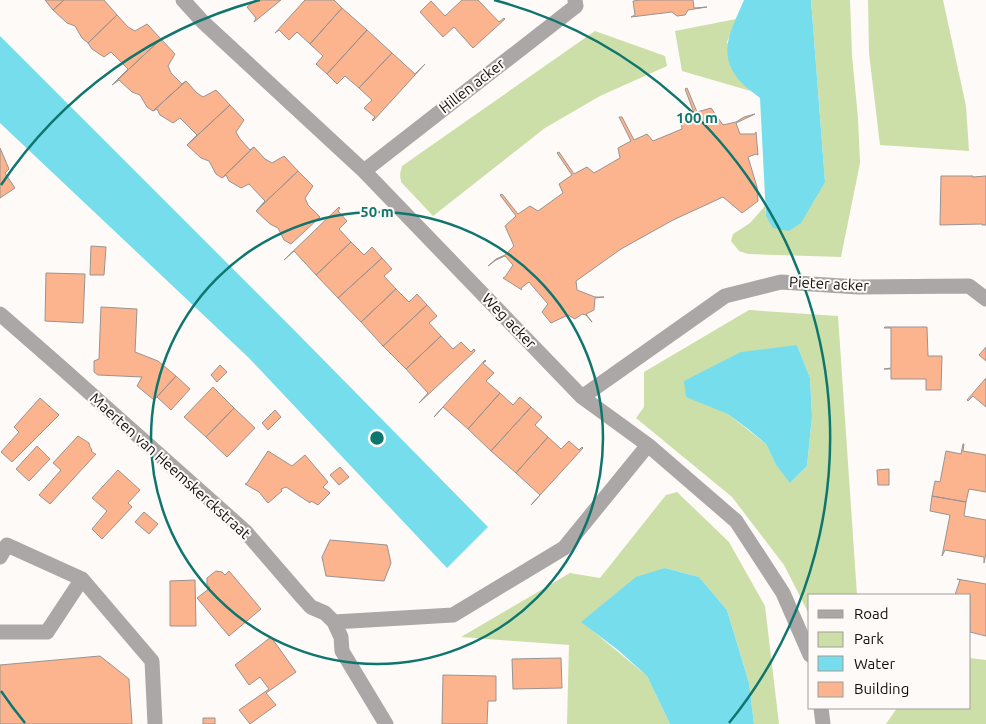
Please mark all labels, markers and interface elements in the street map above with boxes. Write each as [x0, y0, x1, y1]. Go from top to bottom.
street label: Hillen acker [436, 55, 508, 116]
text: 100 m [676, 109, 718, 126]
text: 50 m [360, 203, 394, 220]
street label: Pieter acker [789, 273, 870, 294]
street label: Weg acker [479, 290, 540, 352]
street label: Maerten van Heemskerckstraat [87, 389, 254, 542]
centre of rings [368, 429, 386, 447]
legend [808, 594, 971, 709]
text: Road [854, 605, 889, 622]
text: Park [854, 630, 884, 647]
text: Water [854, 655, 895, 672]
text: Building [854, 680, 909, 697]

